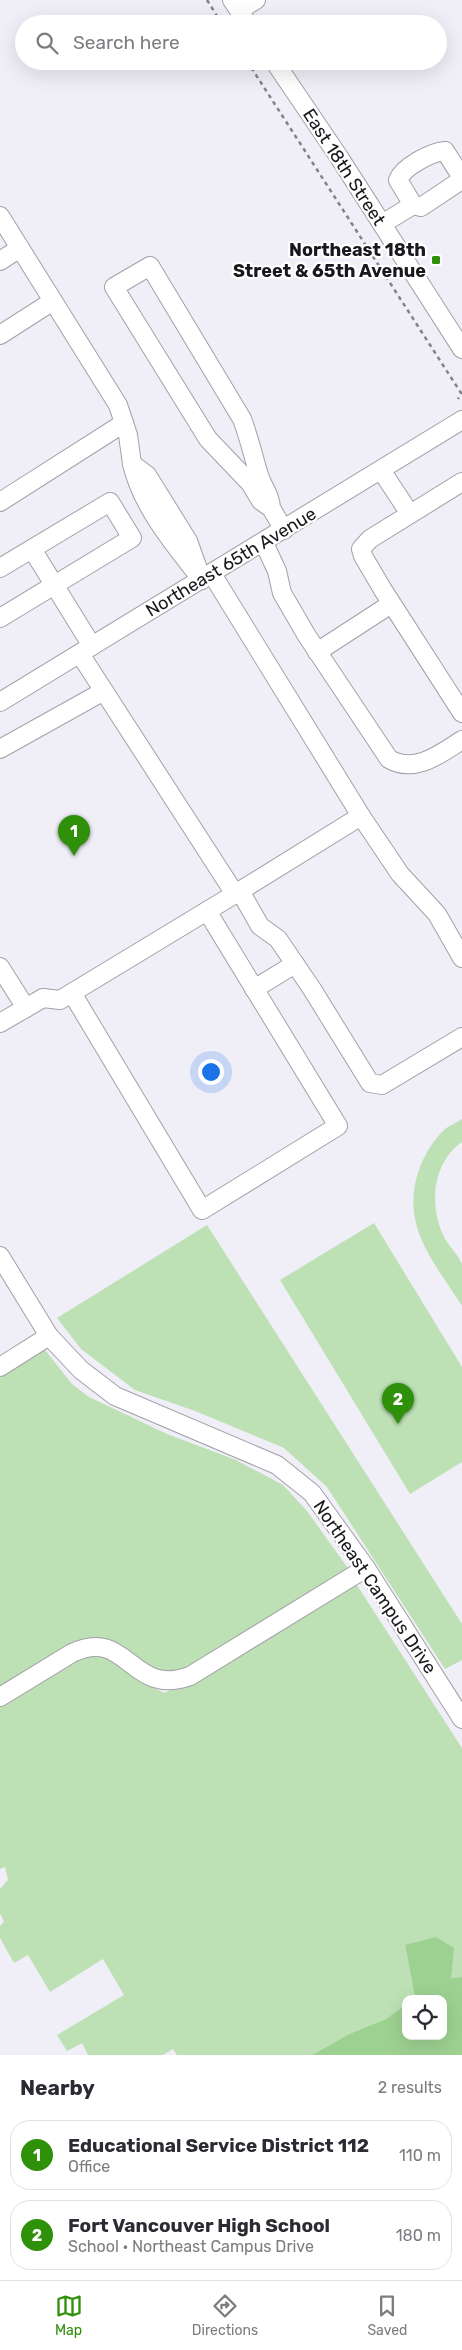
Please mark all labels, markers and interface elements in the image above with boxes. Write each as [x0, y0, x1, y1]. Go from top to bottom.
search box [15, 15, 447, 70]
icon: search [33, 29, 61, 57]
text: Search here [73, 31, 180, 54]
street label: East 18th Street [298, 104, 390, 230]
place label: Northeast 18th Street & 65th Avenue [233, 239, 426, 282]
marker: Northeast 18th Street & 65th Avenue [430, 254, 442, 266]
street label: Northeast 65th Avenue [142, 502, 320, 622]
pin: 1 [58, 815, 90, 856]
your location [198, 1059, 224, 1085]
pin: 2 [382, 1383, 414, 1424]
street label: Northeast Campus Drive [309, 1496, 441, 1678]
map controls [402, 1995, 447, 2040]
button: locate [402, 1995, 447, 2040]
text: Nearby [20, 2075, 95, 2100]
text: 2 results [378, 2078, 442, 2097]
text: Educational Service District 112 [68, 2134, 369, 2157]
text: 1 [33, 2146, 41, 2165]
text: 110 m [399, 2146, 441, 2165]
text: Office [68, 2157, 110, 2176]
text: Fort Vancouver High School [68, 2214, 330, 2237]
text: 2 [32, 2226, 42, 2245]
text: 180 m [396, 2226, 441, 2245]
text: School · Northeast Campus Drive [68, 2237, 314, 2256]
tab: Map [55, 2292, 83, 2339]
tab: Directions [192, 2292, 258, 2339]
tab: Saved [367, 2292, 407, 2339]

